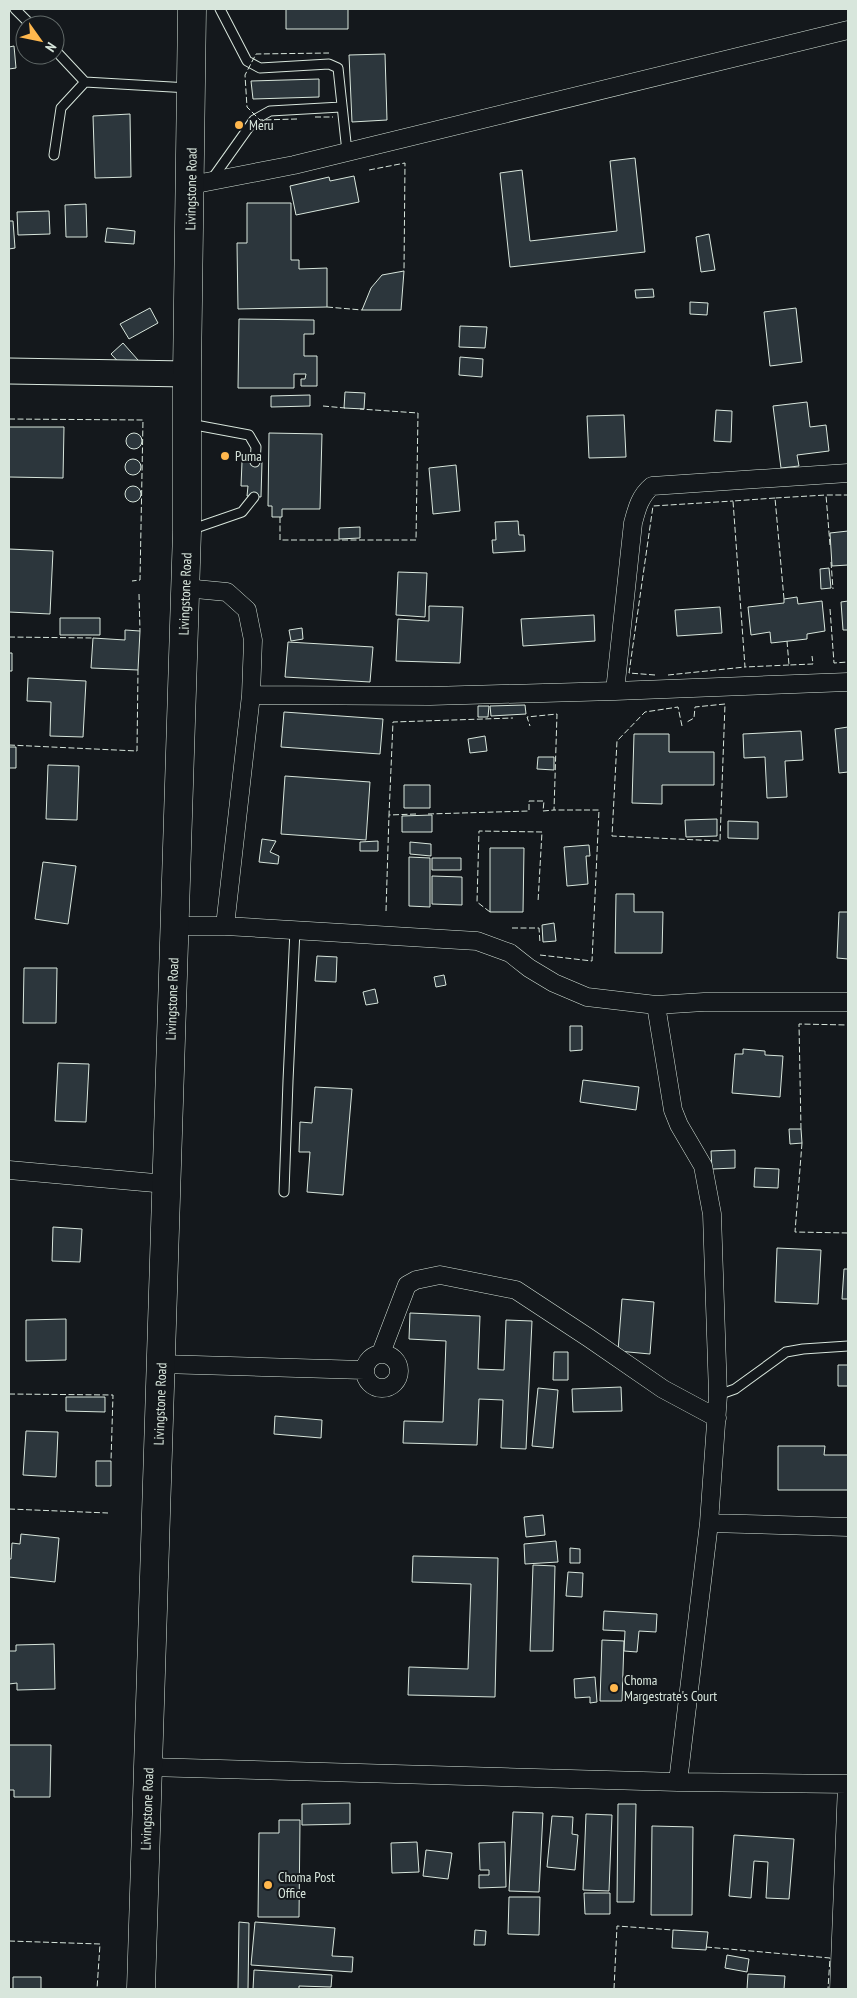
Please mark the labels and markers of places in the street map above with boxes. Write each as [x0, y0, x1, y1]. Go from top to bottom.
place label: Meru [249, 116, 274, 134]
marker: Meru [233, 119, 245, 131]
place label: Puma [235, 447, 262, 465]
marker: Puma [219, 450, 231, 462]
place label: Choma Margestrate's Court [624, 1671, 717, 1705]
marker: Choma Margestrate's Court [608, 1682, 620, 1694]
place label: Choma Post Office [278, 1868, 335, 1902]
marker: Choma Post Office [262, 1879, 274, 1891]

